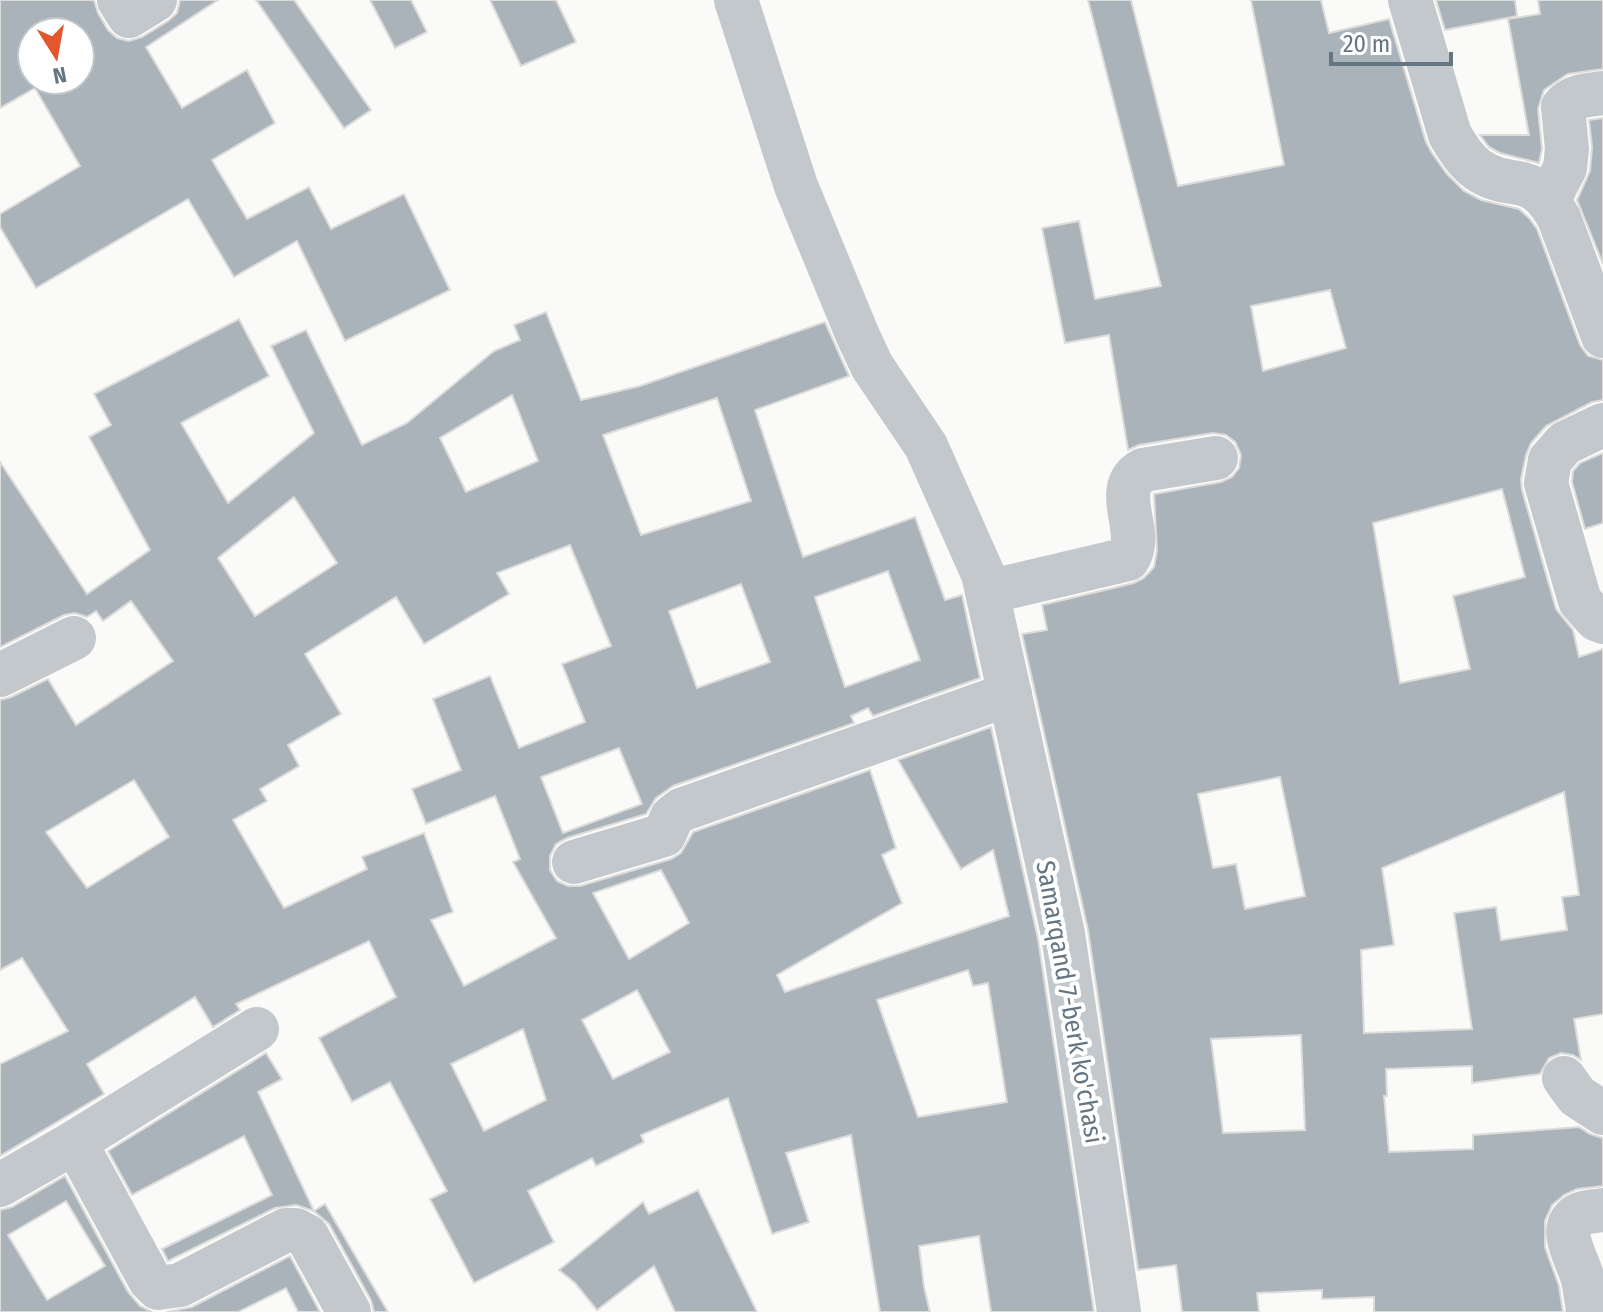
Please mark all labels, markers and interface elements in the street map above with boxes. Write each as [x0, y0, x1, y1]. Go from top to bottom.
north arrow [16, 16, 96, 96]
scale bar [1331, 16, 1451, 66]
text: 20 m [1343, 30, 1390, 58]
text: N [51, 61, 69, 90]
street label: Samarqand 7-berk ko'chasi [1029, 858, 1110, 1146]

